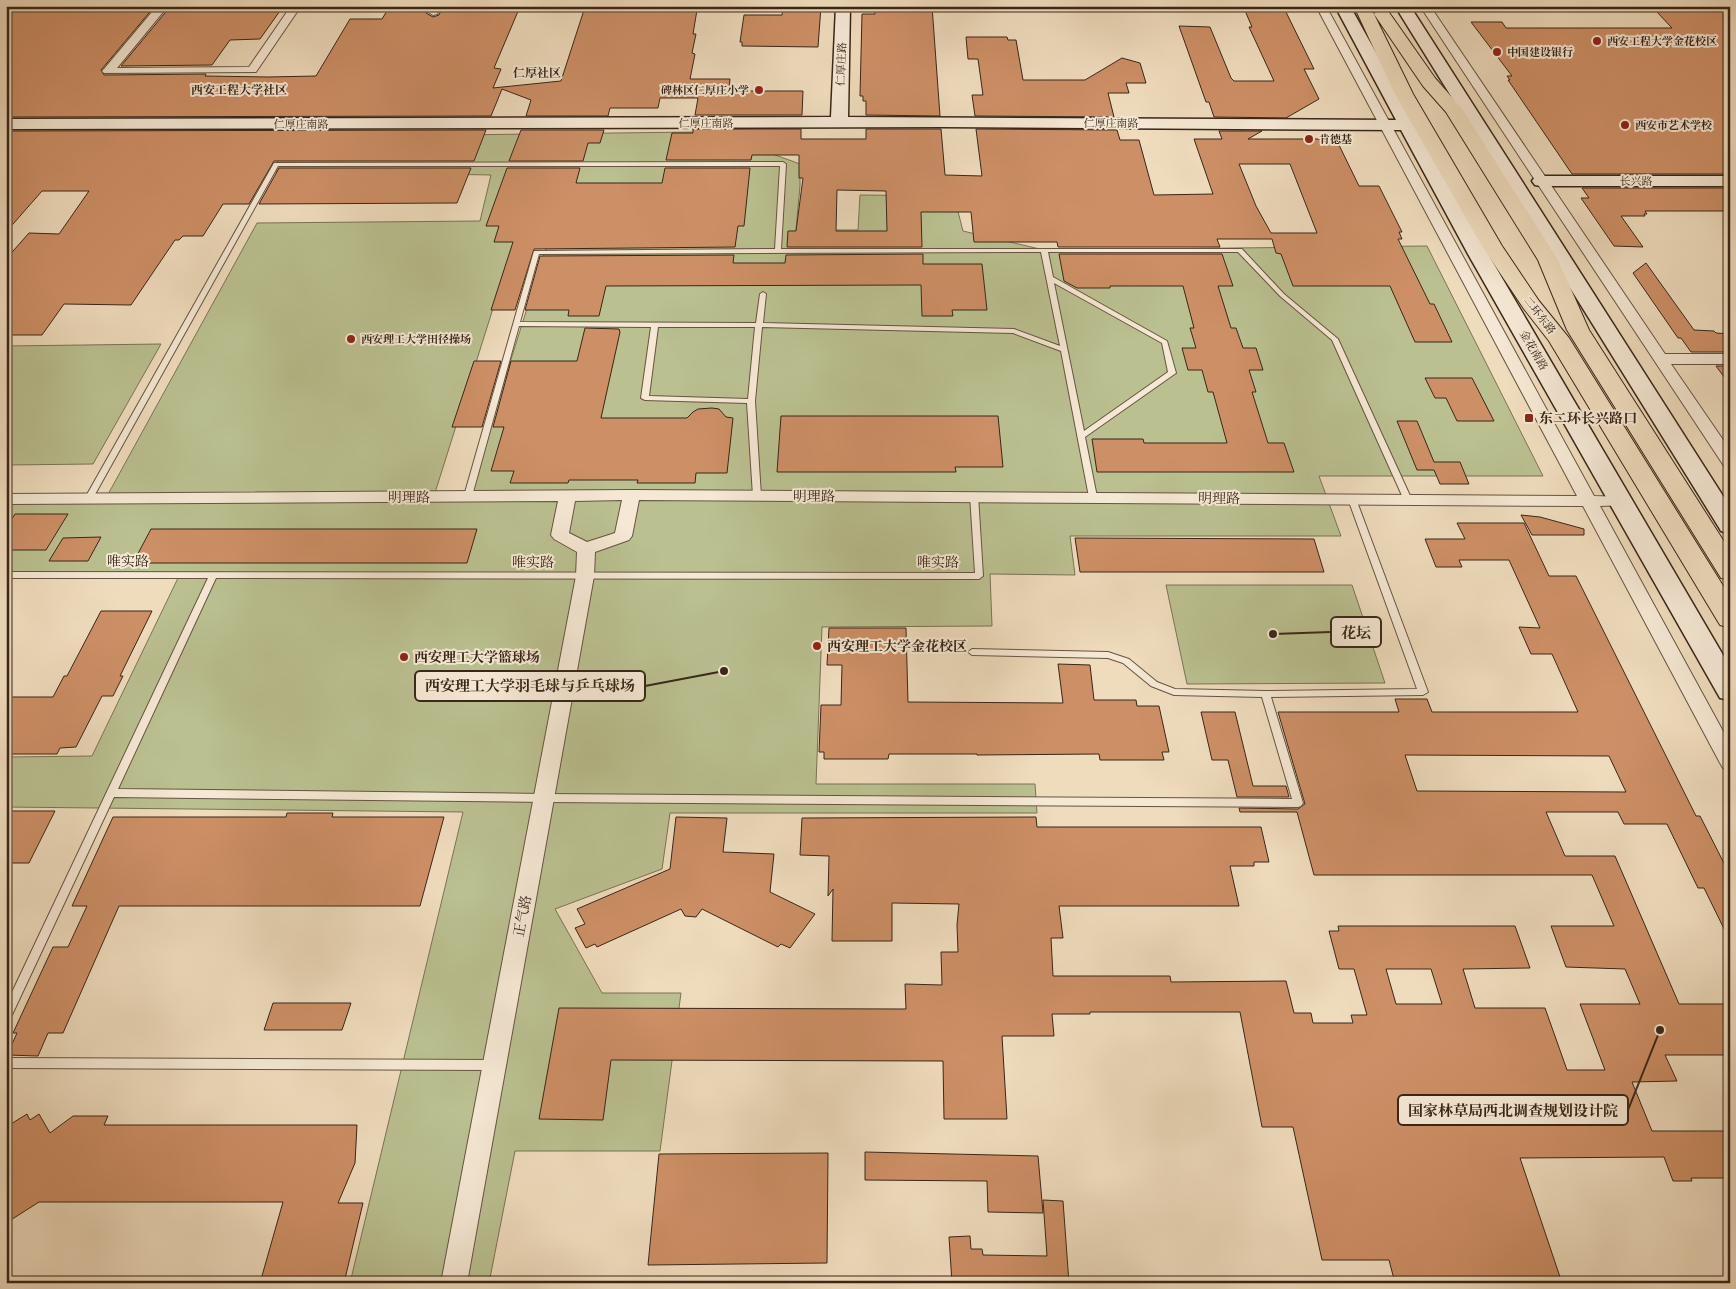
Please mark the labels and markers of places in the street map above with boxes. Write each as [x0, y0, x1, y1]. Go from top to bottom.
place label: 西安工程大学金花校区 [1607, 34, 1717, 48]
marker: 西安工程大学金花校区 [1591, 35, 1603, 47]
place label: 中国建设银行 [1507, 45, 1573, 59]
marker: 中国建设银行 [1491, 46, 1503, 58]
place label: 碑林区仁厚庄小学 [661, 83, 749, 97]
marker: 碑林区仁厚庄小学 [753, 84, 765, 96]
place label: 西安市艺术学校 [1635, 118, 1712, 132]
marker: 西安市艺术学校 [1619, 119, 1631, 131]
place label: 肯德基 [1319, 132, 1352, 146]
marker: 肯德基 [1303, 133, 1315, 145]
place label: 西安理工大学田径操场 [361, 332, 471, 346]
marker: 西安理工大学田径操场 [345, 333, 357, 345]
place label: 东二环长兴路口 [1539, 409, 1637, 427]
marker: 东二环长兴路口 [1523, 412, 1535, 424]
callout: 花坛 [1331, 617, 1381, 647]
place label: 西安理工大学金花校区 [827, 637, 967, 655]
marker: 西安理工大学金花校区 [811, 640, 823, 652]
place label: 西安理工大学篮球场 [414, 648, 540, 666]
marker: 西安理工大学篮球场 [398, 651, 410, 663]
callout: 西安理工大学羽毛球与乒乓球场 [415, 671, 645, 701]
callout: 国家林草局西北调查规划设计院 [1398, 1095, 1628, 1125]

